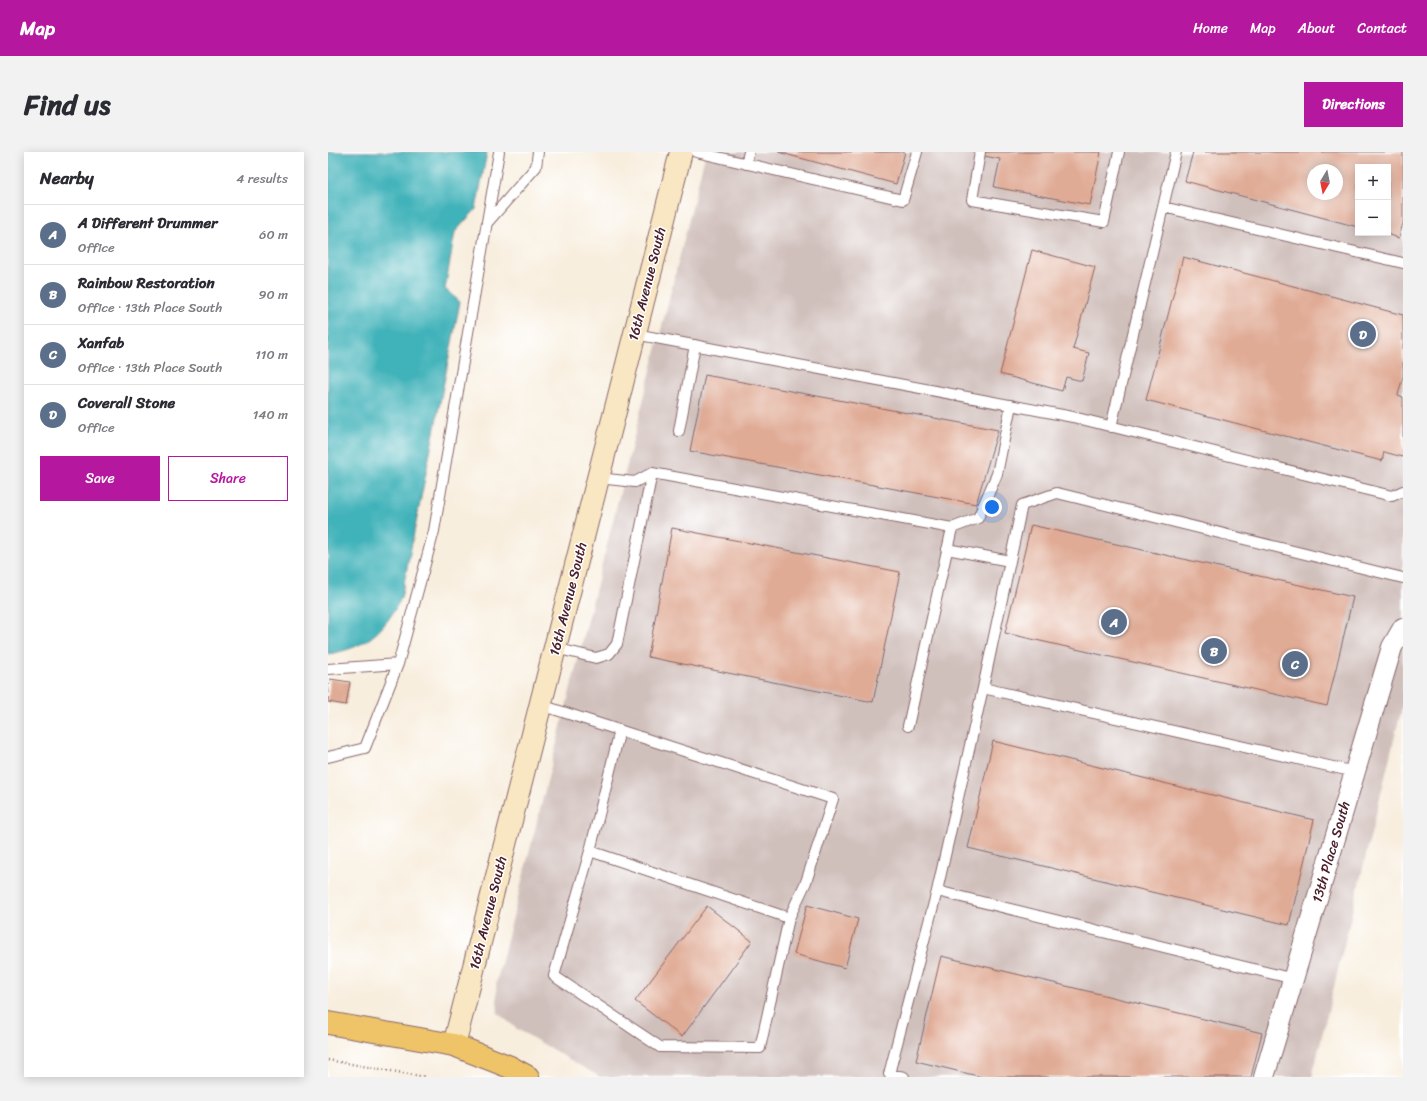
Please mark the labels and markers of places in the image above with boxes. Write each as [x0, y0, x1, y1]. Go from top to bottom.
pin: D [1350, 319, 1376, 349]
pin: A [1101, 607, 1127, 637]
pin: B [1201, 636, 1227, 666]
pin: C [1282, 649, 1308, 679]

